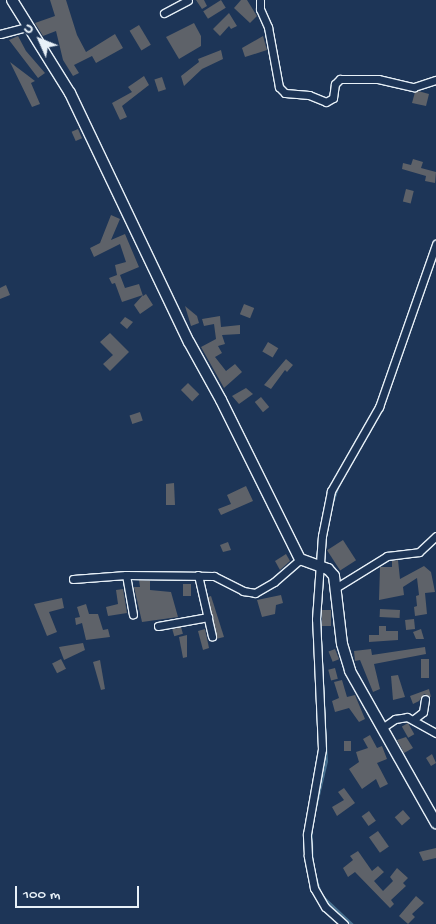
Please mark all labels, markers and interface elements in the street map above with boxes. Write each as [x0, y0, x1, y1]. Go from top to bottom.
north arrow [15, 15, 65, 65]
text: U [20, 20, 38, 38]
scale bar [18, 876, 141, 908]
text: 100 m [23, 886, 60, 904]

